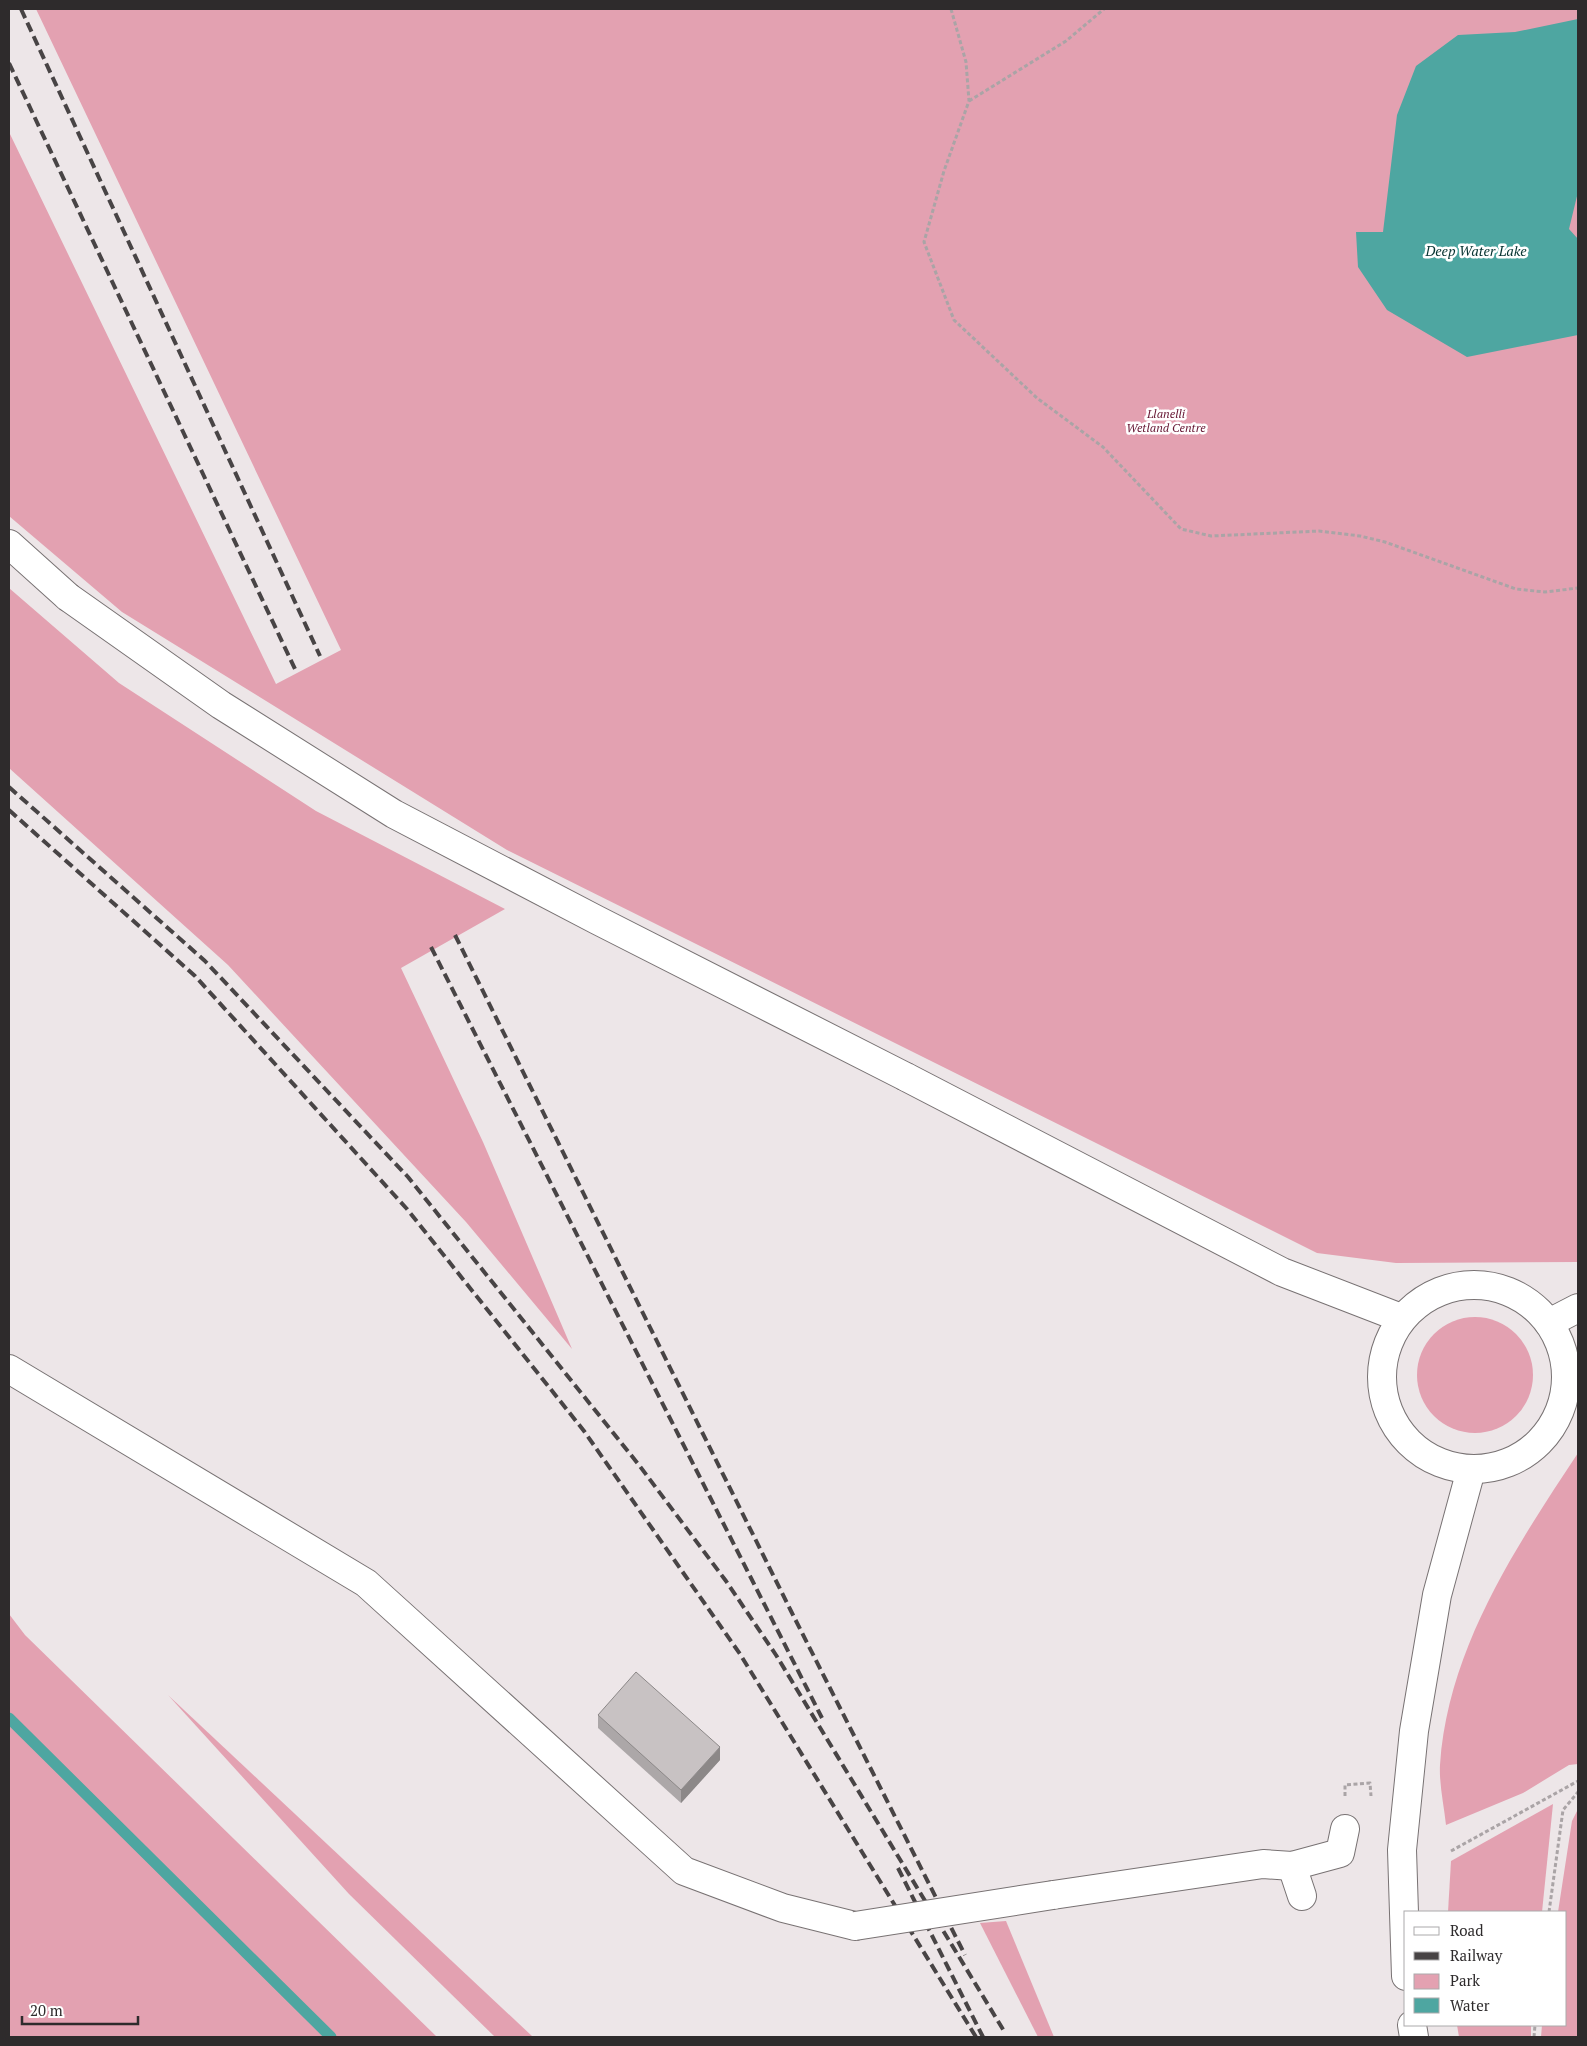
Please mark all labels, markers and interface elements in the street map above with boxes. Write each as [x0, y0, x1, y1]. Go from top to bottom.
water label: Deep Water Lake [1424, 241, 1527, 260]
park label: Llanelli Wetland Centre [1126, 406, 1206, 435]
legend [1404, 1911, 1567, 2026]
text: Road [1450, 1920, 1483, 1940]
text: Railway [1450, 1945, 1503, 1965]
text: Park [1450, 1970, 1480, 1990]
scale bar [22, 1994, 139, 2026]
text: Water [1450, 1995, 1490, 2015]
text: 20 m [30, 2000, 63, 2020]

